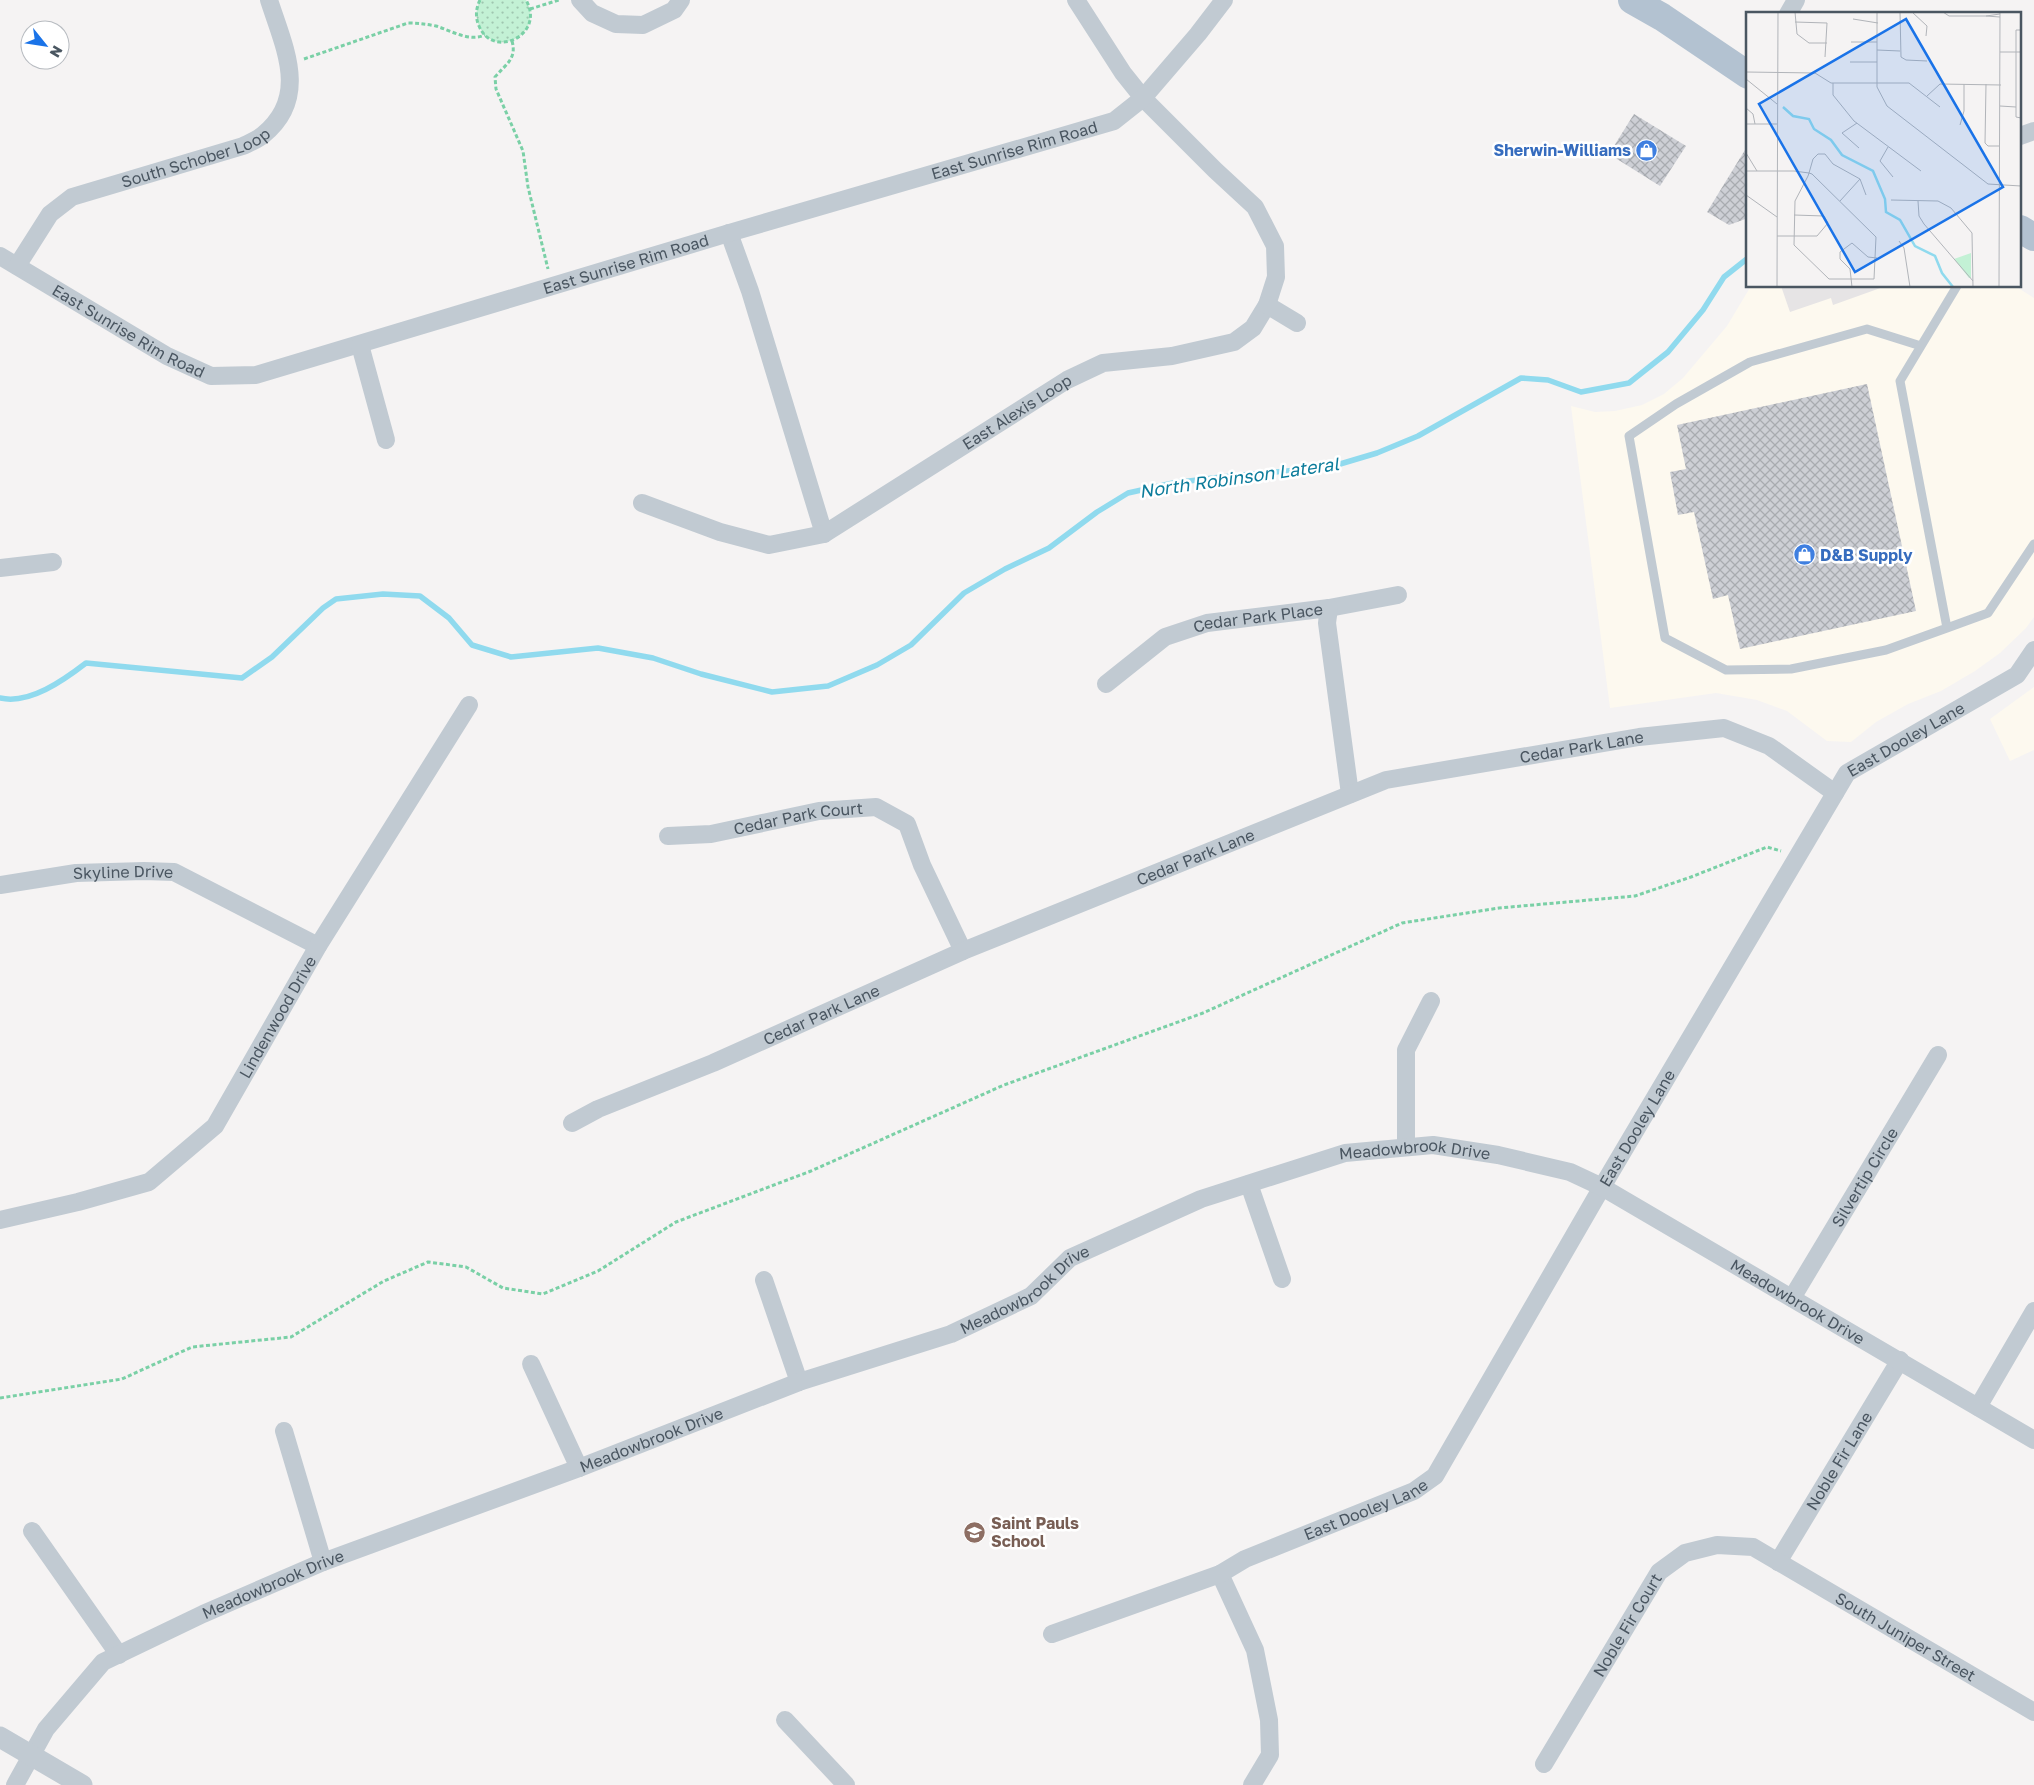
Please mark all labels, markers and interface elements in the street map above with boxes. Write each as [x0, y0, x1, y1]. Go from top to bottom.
inset map [1746, 12, 2022, 288]
north arrow [20, 20, 70, 70]
text: N [47, 43, 67, 61]
street label: East Sunrise Rim Road [929, 116, 1100, 184]
street label: South Schober Loop [119, 123, 274, 192]
shop icon: Sherwin-Williams [1635, 138, 1659, 162]
place label: Sherwin-Williams [1493, 140, 1631, 160]
street label: East Sunrise Rim Road [540, 230, 711, 298]
street label: East Sunrise Rim Road [49, 280, 208, 382]
street label: East Alexis Loop [958, 370, 1075, 454]
water label: North Robinson Lateral [1138, 452, 1341, 502]
shop icon: D&B Supply [1792, 543, 1816, 567]
place label: D&B Supply [1820, 545, 1913, 565]
street label: Cedar Park Place [1191, 599, 1324, 637]
street label: East Dooley Lane [1843, 698, 1968, 781]
street label: Cedar Park Lane [1518, 726, 1645, 767]
street label: Cedar Park Court [732, 798, 864, 839]
street label: Cedar Park Lane [1133, 824, 1257, 890]
street label: Skyline Drive [72, 861, 174, 883]
street label: Lindenwood Drive [235, 952, 320, 1082]
street label: Cedar Park Lane [760, 980, 883, 1049]
street label: East Dooley Lane [1595, 1066, 1679, 1190]
street label: Silvertip Circle [1827, 1124, 1902, 1231]
street label: Meadowbrook Drive [1338, 1134, 1492, 1164]
street label: Meadowbrook Drive [957, 1241, 1092, 1338]
street label: Meadowbrook Drive [1727, 1254, 1868, 1349]
street label: Meadowbrook Drive [577, 1403, 726, 1477]
street label: Noble Fir Lane [1802, 1408, 1876, 1514]
street label: East Dooley Lane [1301, 1474, 1432, 1544]
place label: Saint Pauls School [991, 1513, 1079, 1551]
school or university icon: Saint Pauls School [963, 1520, 987, 1544]
street label: Meadowbrook Drive [199, 1545, 347, 1623]
street label: Noble Fir Court [1589, 1570, 1666, 1680]
street label: South Juniper Street [1832, 1588, 1979, 1686]

